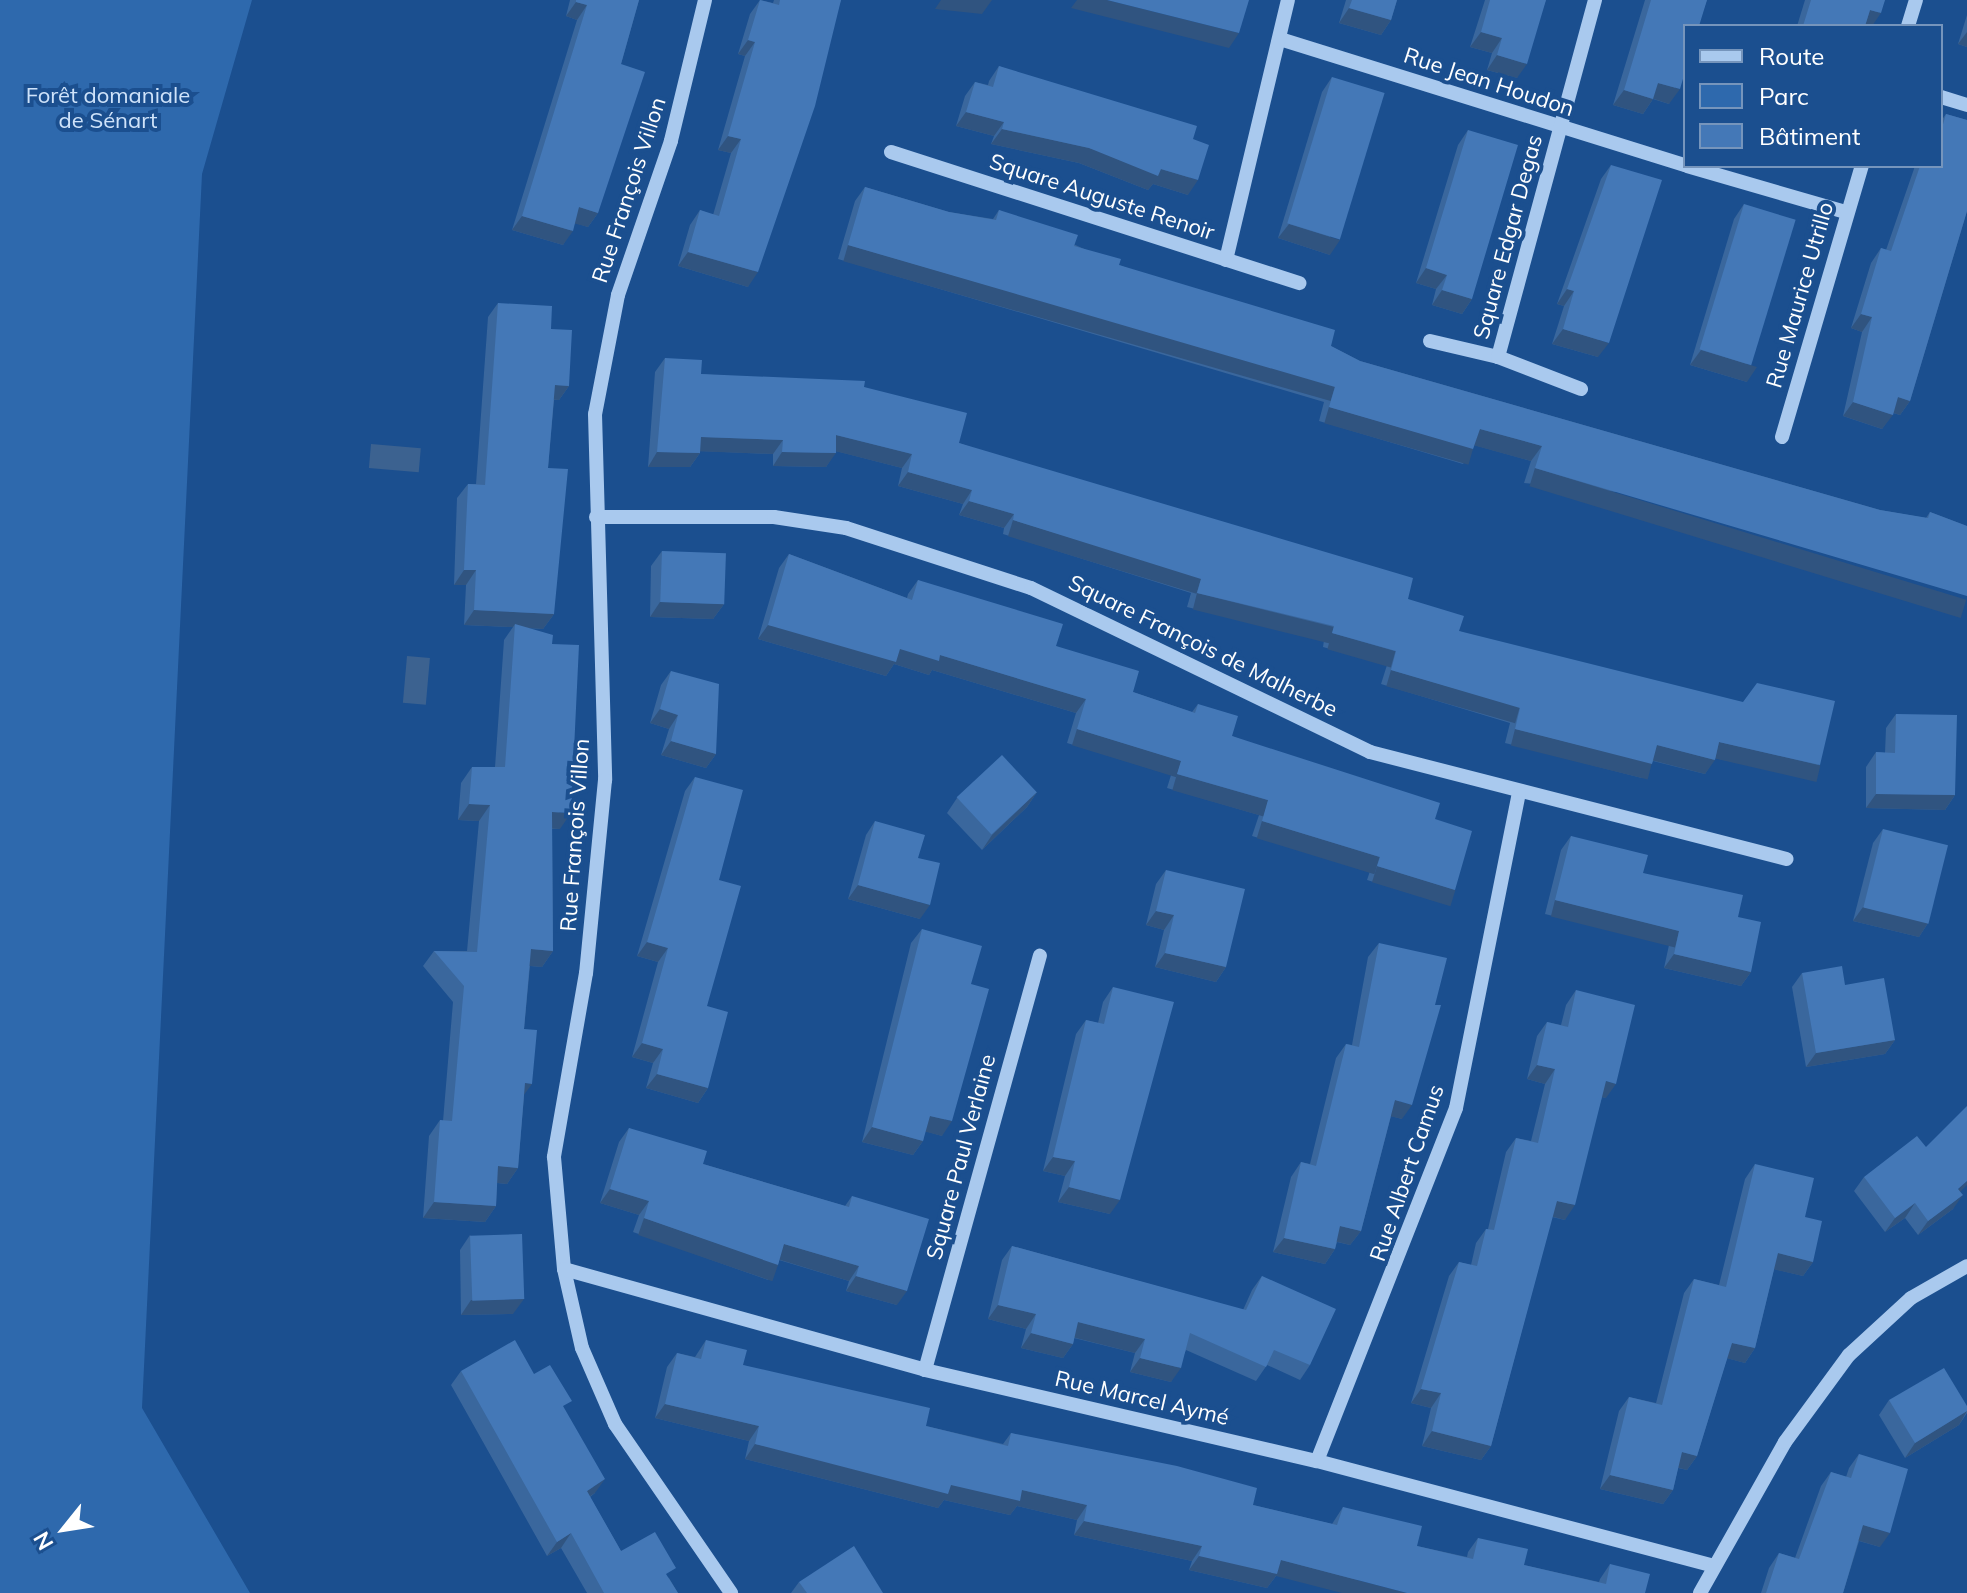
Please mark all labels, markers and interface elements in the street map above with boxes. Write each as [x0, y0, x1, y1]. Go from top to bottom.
legend [1683, 24, 1943, 168]
text: Route [1759, 41, 1824, 71]
street label: Rue Jean Houdon [1401, 42, 1577, 122]
text: Parc [1759, 81, 1809, 111]
park label: Forêt domaniale de Sénart [26, 82, 190, 134]
street label: Rue François Villon [587, 94, 671, 286]
text: Bâtiment [1759, 121, 1860, 151]
street label: Square Edgar Degas [1468, 132, 1548, 342]
street label: Square Auguste Renoir [986, 148, 1218, 246]
street label: Rue Maurice Utrillo [1761, 199, 1839, 391]
street label: Square François de Malherbe [1064, 569, 1342, 723]
street label: Rue François Villon [555, 738, 595, 932]
street label: Square Paul Verlaine [921, 1051, 1001, 1263]
street label: Rue Albert Camus [1364, 1081, 1450, 1265]
street label: Rue Marcel Aymé [1052, 1365, 1232, 1431]
north arrow [24, 1489, 104, 1569]
text: N [27, 1527, 59, 1555]

